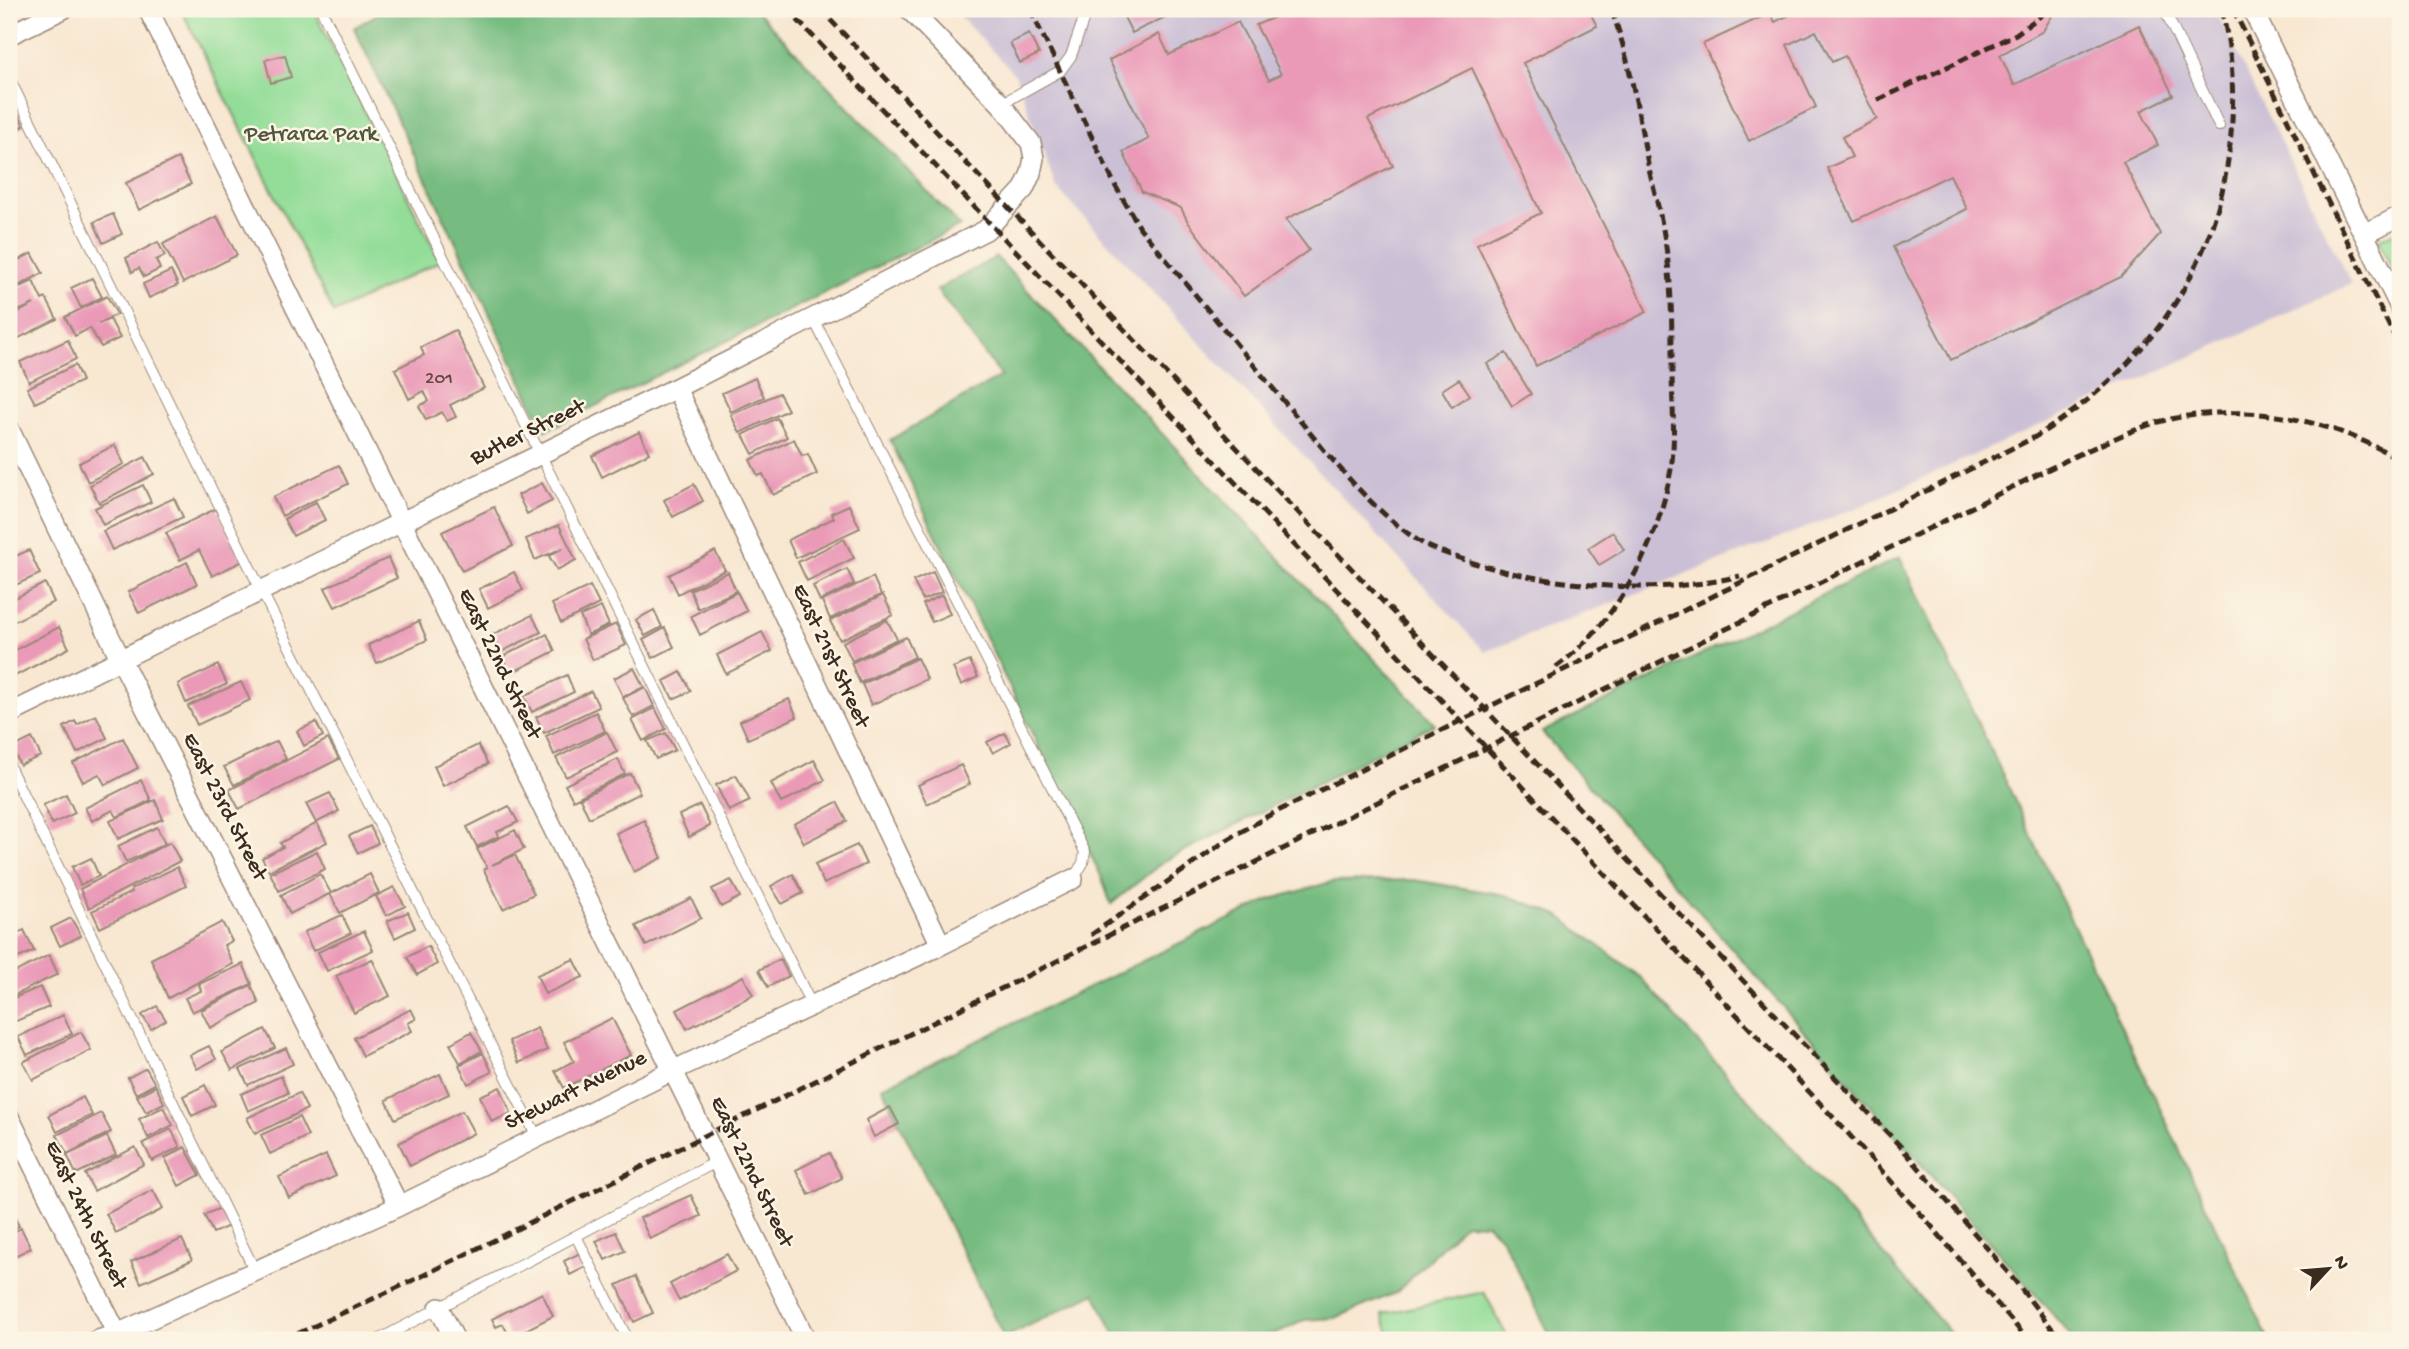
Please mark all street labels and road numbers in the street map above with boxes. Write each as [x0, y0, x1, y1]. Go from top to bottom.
street label: Butler Street [466, 393, 591, 473]
street label: East 21st Street [785, 580, 876, 734]
street label: East 22nd Street [451, 584, 548, 745]
street label: East 23rd Street [175, 729, 274, 887]
street label: Stewart Avenue [501, 1044, 652, 1137]
street label: East 22nd Street [703, 1092, 800, 1253]
street label: East 24th Street [38, 1137, 133, 1295]

